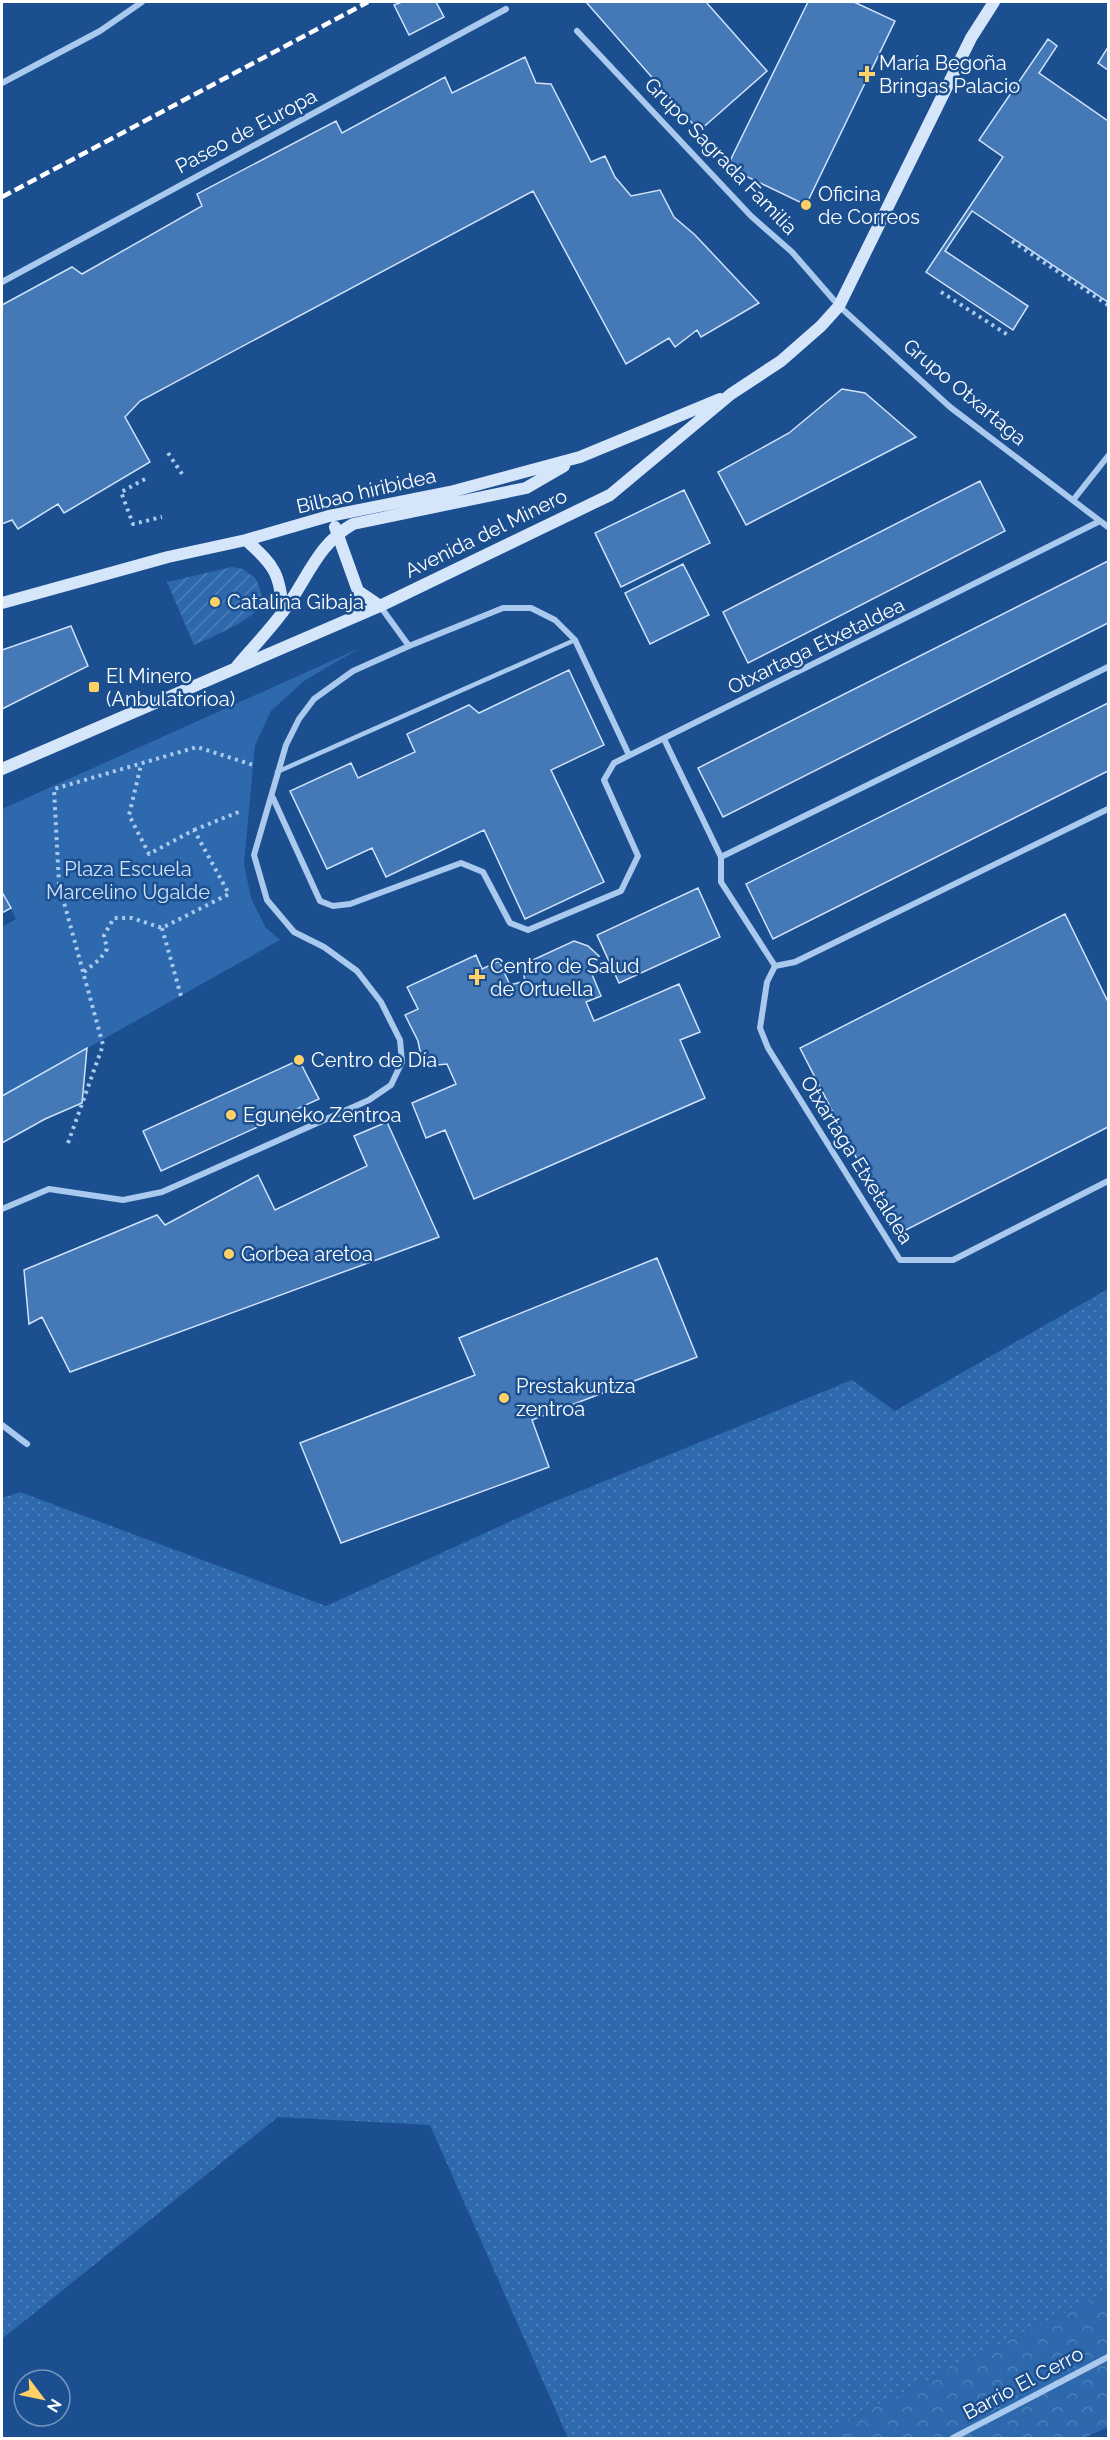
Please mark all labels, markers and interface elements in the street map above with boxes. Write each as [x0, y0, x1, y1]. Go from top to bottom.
place label: María Begoña Bringas Palacio [879, 51, 1020, 98]
marker: María Begoña Bringas Palacio [860, 67, 874, 81]
street label: Grupo Sagrada Familia [640, 72, 802, 240]
street label: Paseo de Europa [171, 84, 321, 178]
place label: Oficina de Correos [818, 182, 920, 229]
marker: Oficina de Correos [799, 198, 813, 212]
street label: Grupo Otxartaga [899, 334, 1031, 450]
street label: Bilbao hiribidea [294, 463, 438, 519]
street label: Avenida del Minero [401, 483, 571, 583]
place label: Catalina Gibaja [227, 590, 364, 614]
street label: Otxartaga Etxetaldea [724, 593, 908, 699]
marker: Catalina Gibaja [208, 595, 222, 609]
place label: El Minero (Anbulatorioa) [106, 664, 235, 711]
marker: El Minero (Anbulatorioa) [87, 680, 101, 694]
park label: Plaza Escuela Marcelino Ugalde [46, 857, 210, 904]
place label: Centro de Salud de Ortuella [490, 954, 640, 1001]
marker: Centro de Salud de Ortuella [468, 968, 486, 986]
place label: Centro de Día [311, 1048, 437, 1072]
marker: Centro de Día [292, 1053, 306, 1067]
street label: Otxartaga Etxetaldea [795, 1072, 919, 1248]
place label: Eguneko Zentroa [243, 1103, 401, 1127]
marker: Eguneko Zentroa [224, 1108, 238, 1122]
place label: Gorbea aretoa [241, 1242, 373, 1266]
marker: Gorbea aretoa [222, 1247, 236, 1261]
place label: Prestakuntza zentroa [516, 1374, 636, 1421]
marker: Prestakuntza zentroa [497, 1391, 511, 1405]
street label: Barrio El Cerro [959, 2341, 1087, 2425]
north arrow [12, 2368, 72, 2428]
text: N [43, 2395, 66, 2416]

